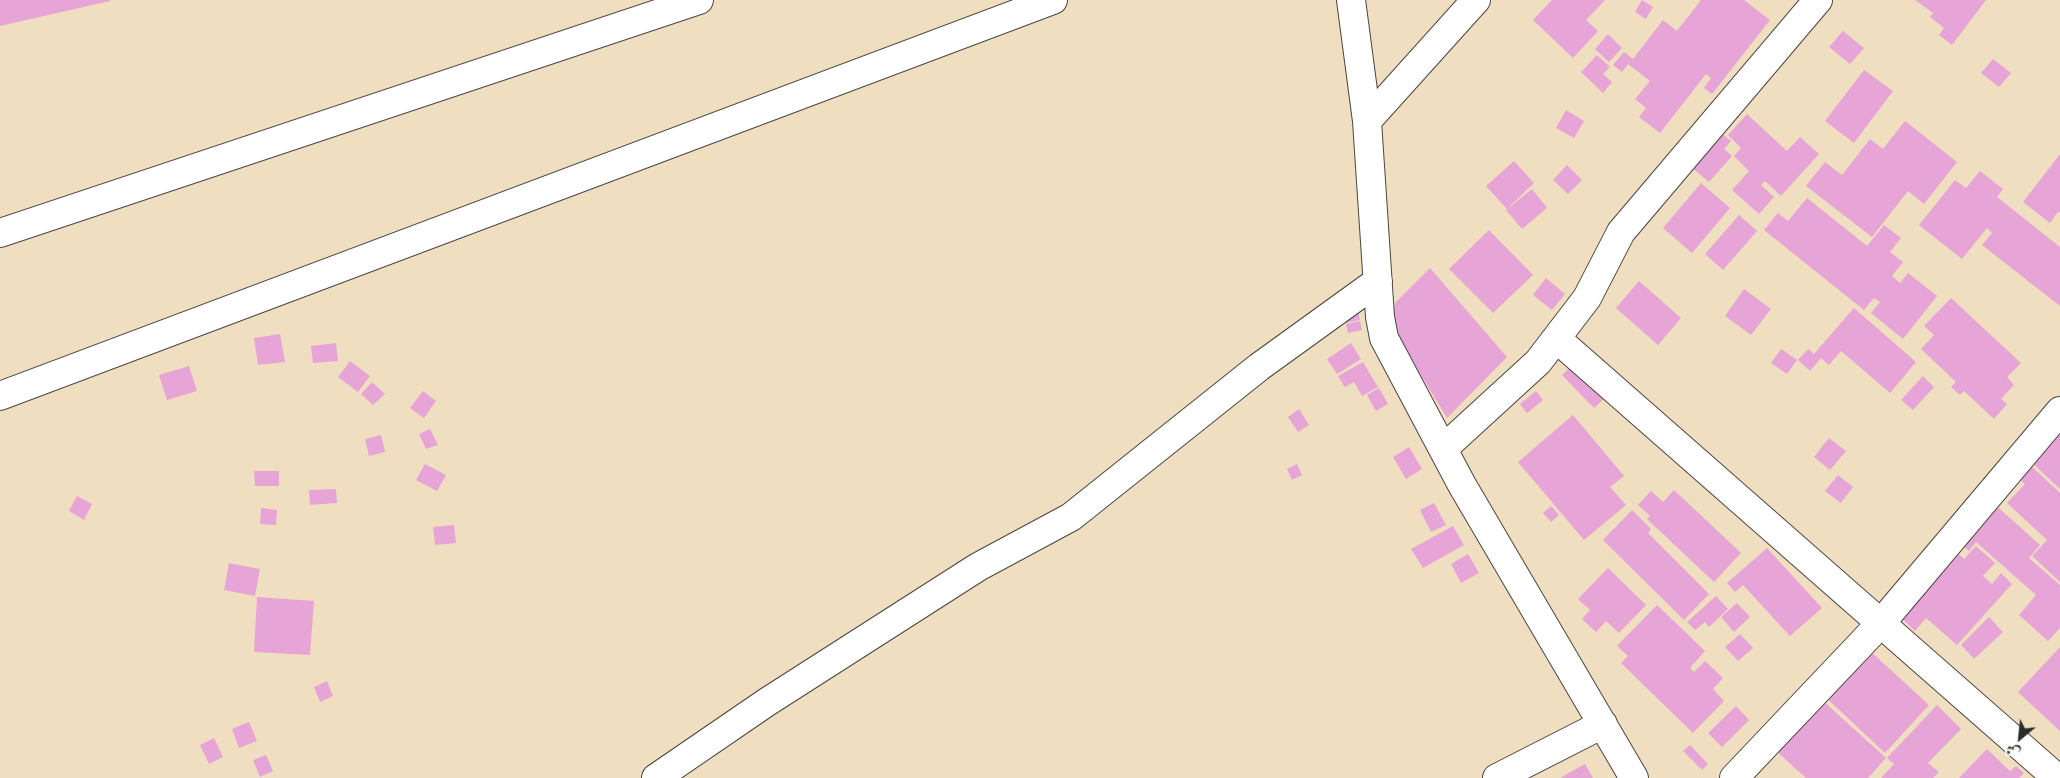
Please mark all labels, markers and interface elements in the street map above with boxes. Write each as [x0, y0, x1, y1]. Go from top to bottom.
north arrow [1995, 713, 2045, 763]
text: ش [2003, 740, 2023, 762]

